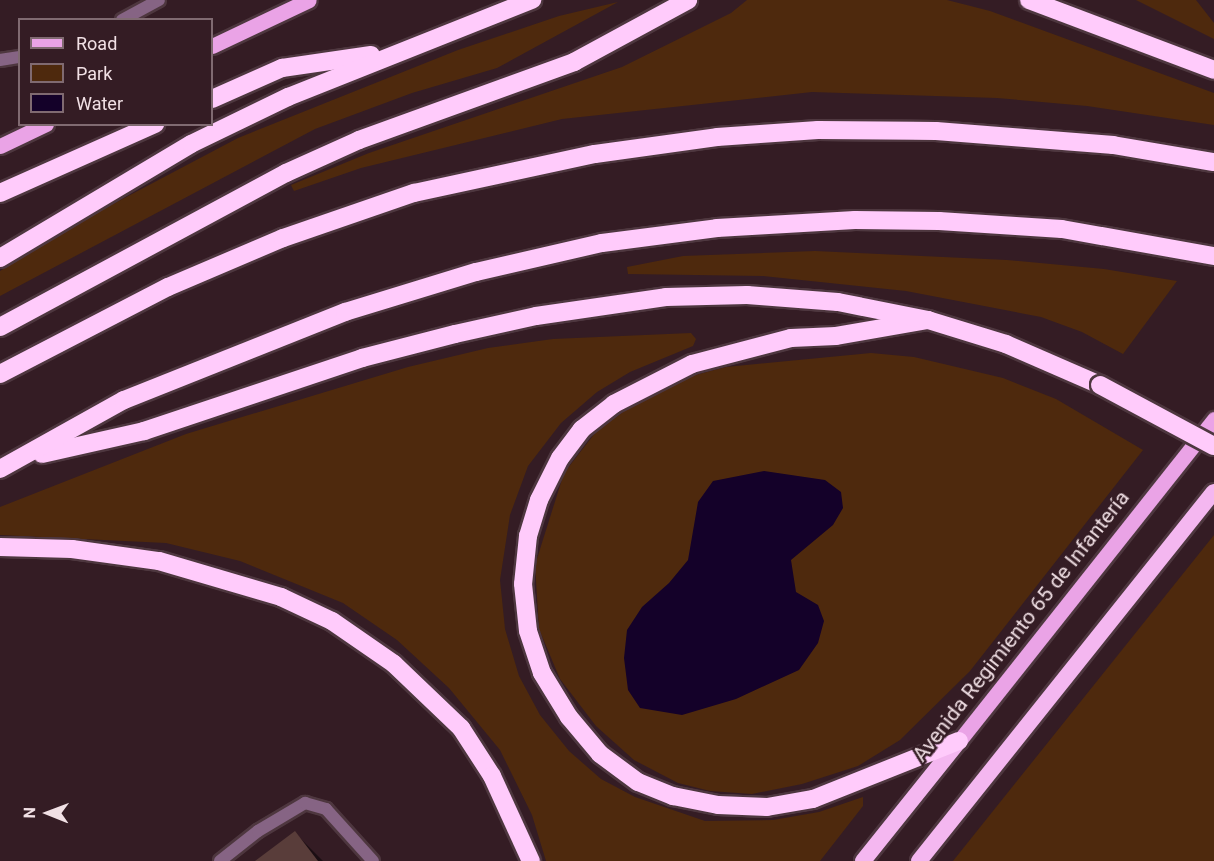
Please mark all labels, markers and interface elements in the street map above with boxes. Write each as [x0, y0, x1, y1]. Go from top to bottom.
legend [18, 18, 213, 126]
text: Road [76, 33, 117, 54]
text: Park [76, 63, 112, 84]
text: Water [76, 93, 123, 114]
street label: Avenida Regimiento 65 de Infantería [907, 485, 1135, 767]
north arrow [18, 783, 78, 843]
text: N [20, 807, 39, 818]

